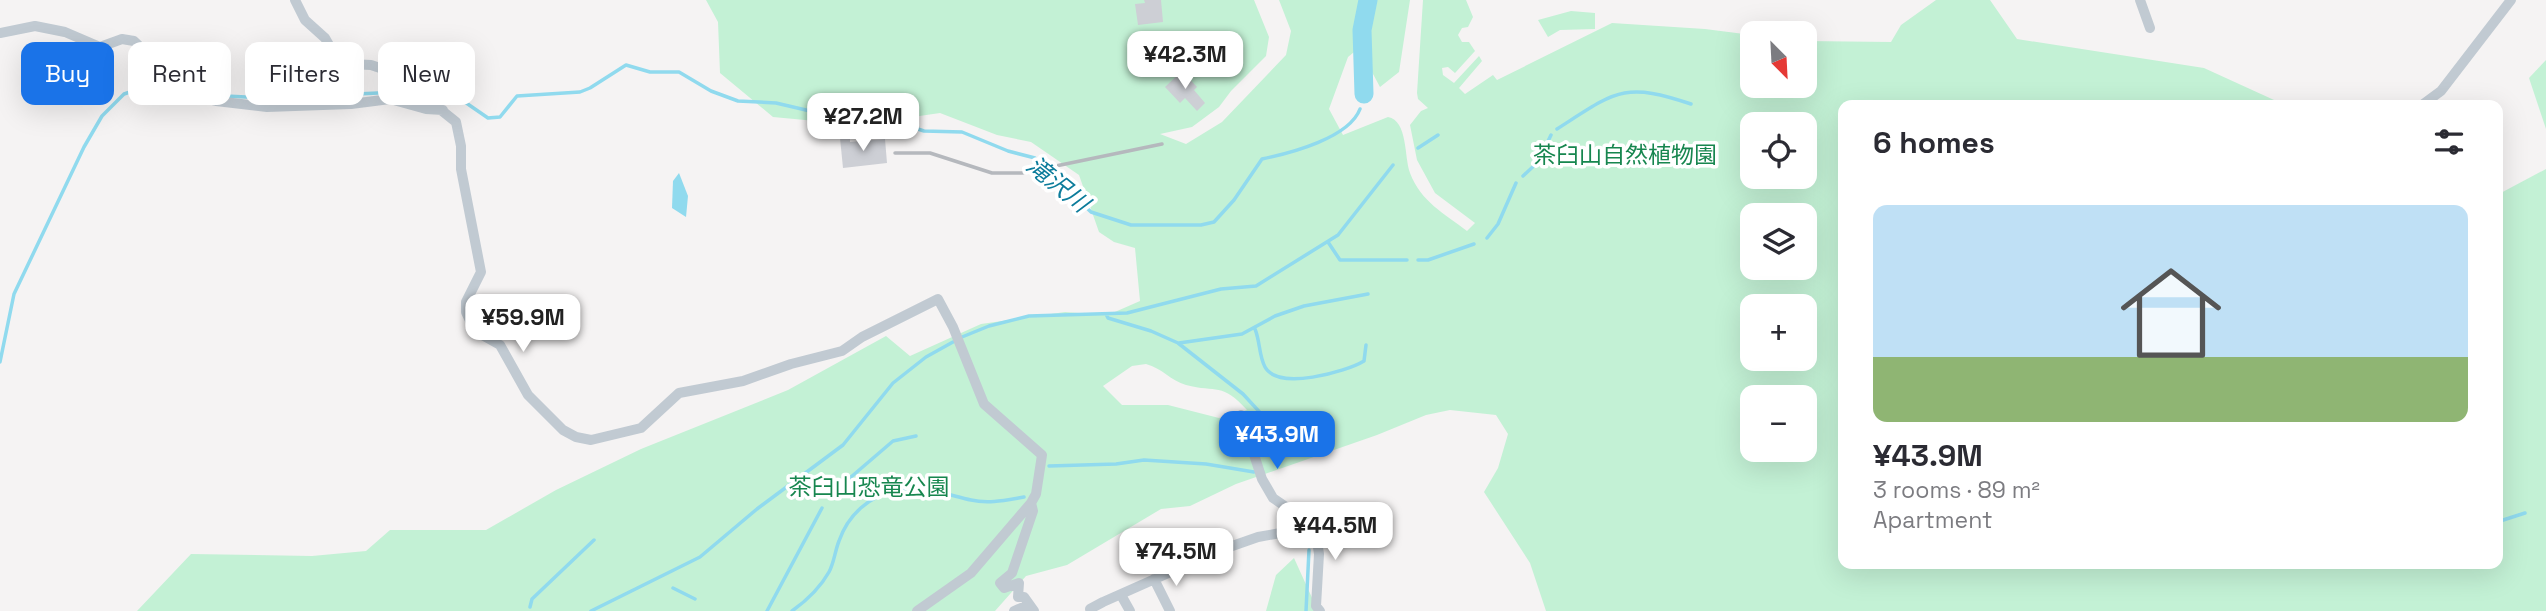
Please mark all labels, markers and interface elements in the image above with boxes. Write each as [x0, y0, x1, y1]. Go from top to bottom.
north arrow [1740, 21, 1816, 98]
map controls [1740, 21, 1817, 462]
pin: ¥42.3M [1128, 32, 1242, 91]
text: ¥42.3M [1143, 39, 1227, 69]
chip: Buy [21, 42, 114, 105]
chip: Rent [128, 42, 231, 105]
chip: Filters [245, 42, 364, 105]
chip: New [378, 42, 475, 105]
pin: ¥27.2M [806, 94, 920, 153]
text: ¥27.2M [823, 101, 903, 131]
button: locate [1740, 112, 1817, 189]
text: 6 homes [1873, 123, 1995, 162]
icon: filters [2430, 123, 2468, 161]
park label: 茶臼山自然植物園 [1533, 140, 1717, 170]
water label: 滝沢川 [1020, 149, 1098, 221]
button: layers [1740, 203, 1817, 280]
icon: home [2108, 250, 2234, 376]
pin: ¥59.9M [466, 294, 580, 354]
button: + [1740, 294, 1817, 371]
text: ¥59.9M [481, 302, 565, 332]
button: − [1740, 385, 1817, 462]
pin: ¥43.9M [1220, 412, 1334, 471]
text: ¥43.9M [1235, 419, 1319, 449]
text: ¥43.9M [1873, 436, 1983, 475]
park label: 茶臼山恐竜公園 [789, 472, 950, 502]
text: 3 rooms · 89 m² [1873, 475, 2040, 505]
pin: ¥44.5M [1278, 503, 1392, 562]
text: Apartment [1873, 505, 1993, 535]
text: ¥44.5M [1293, 510, 1377, 540]
pin: ¥74.5M [1119, 528, 1233, 588]
text: ¥74.5M [1135, 536, 1217, 566]

